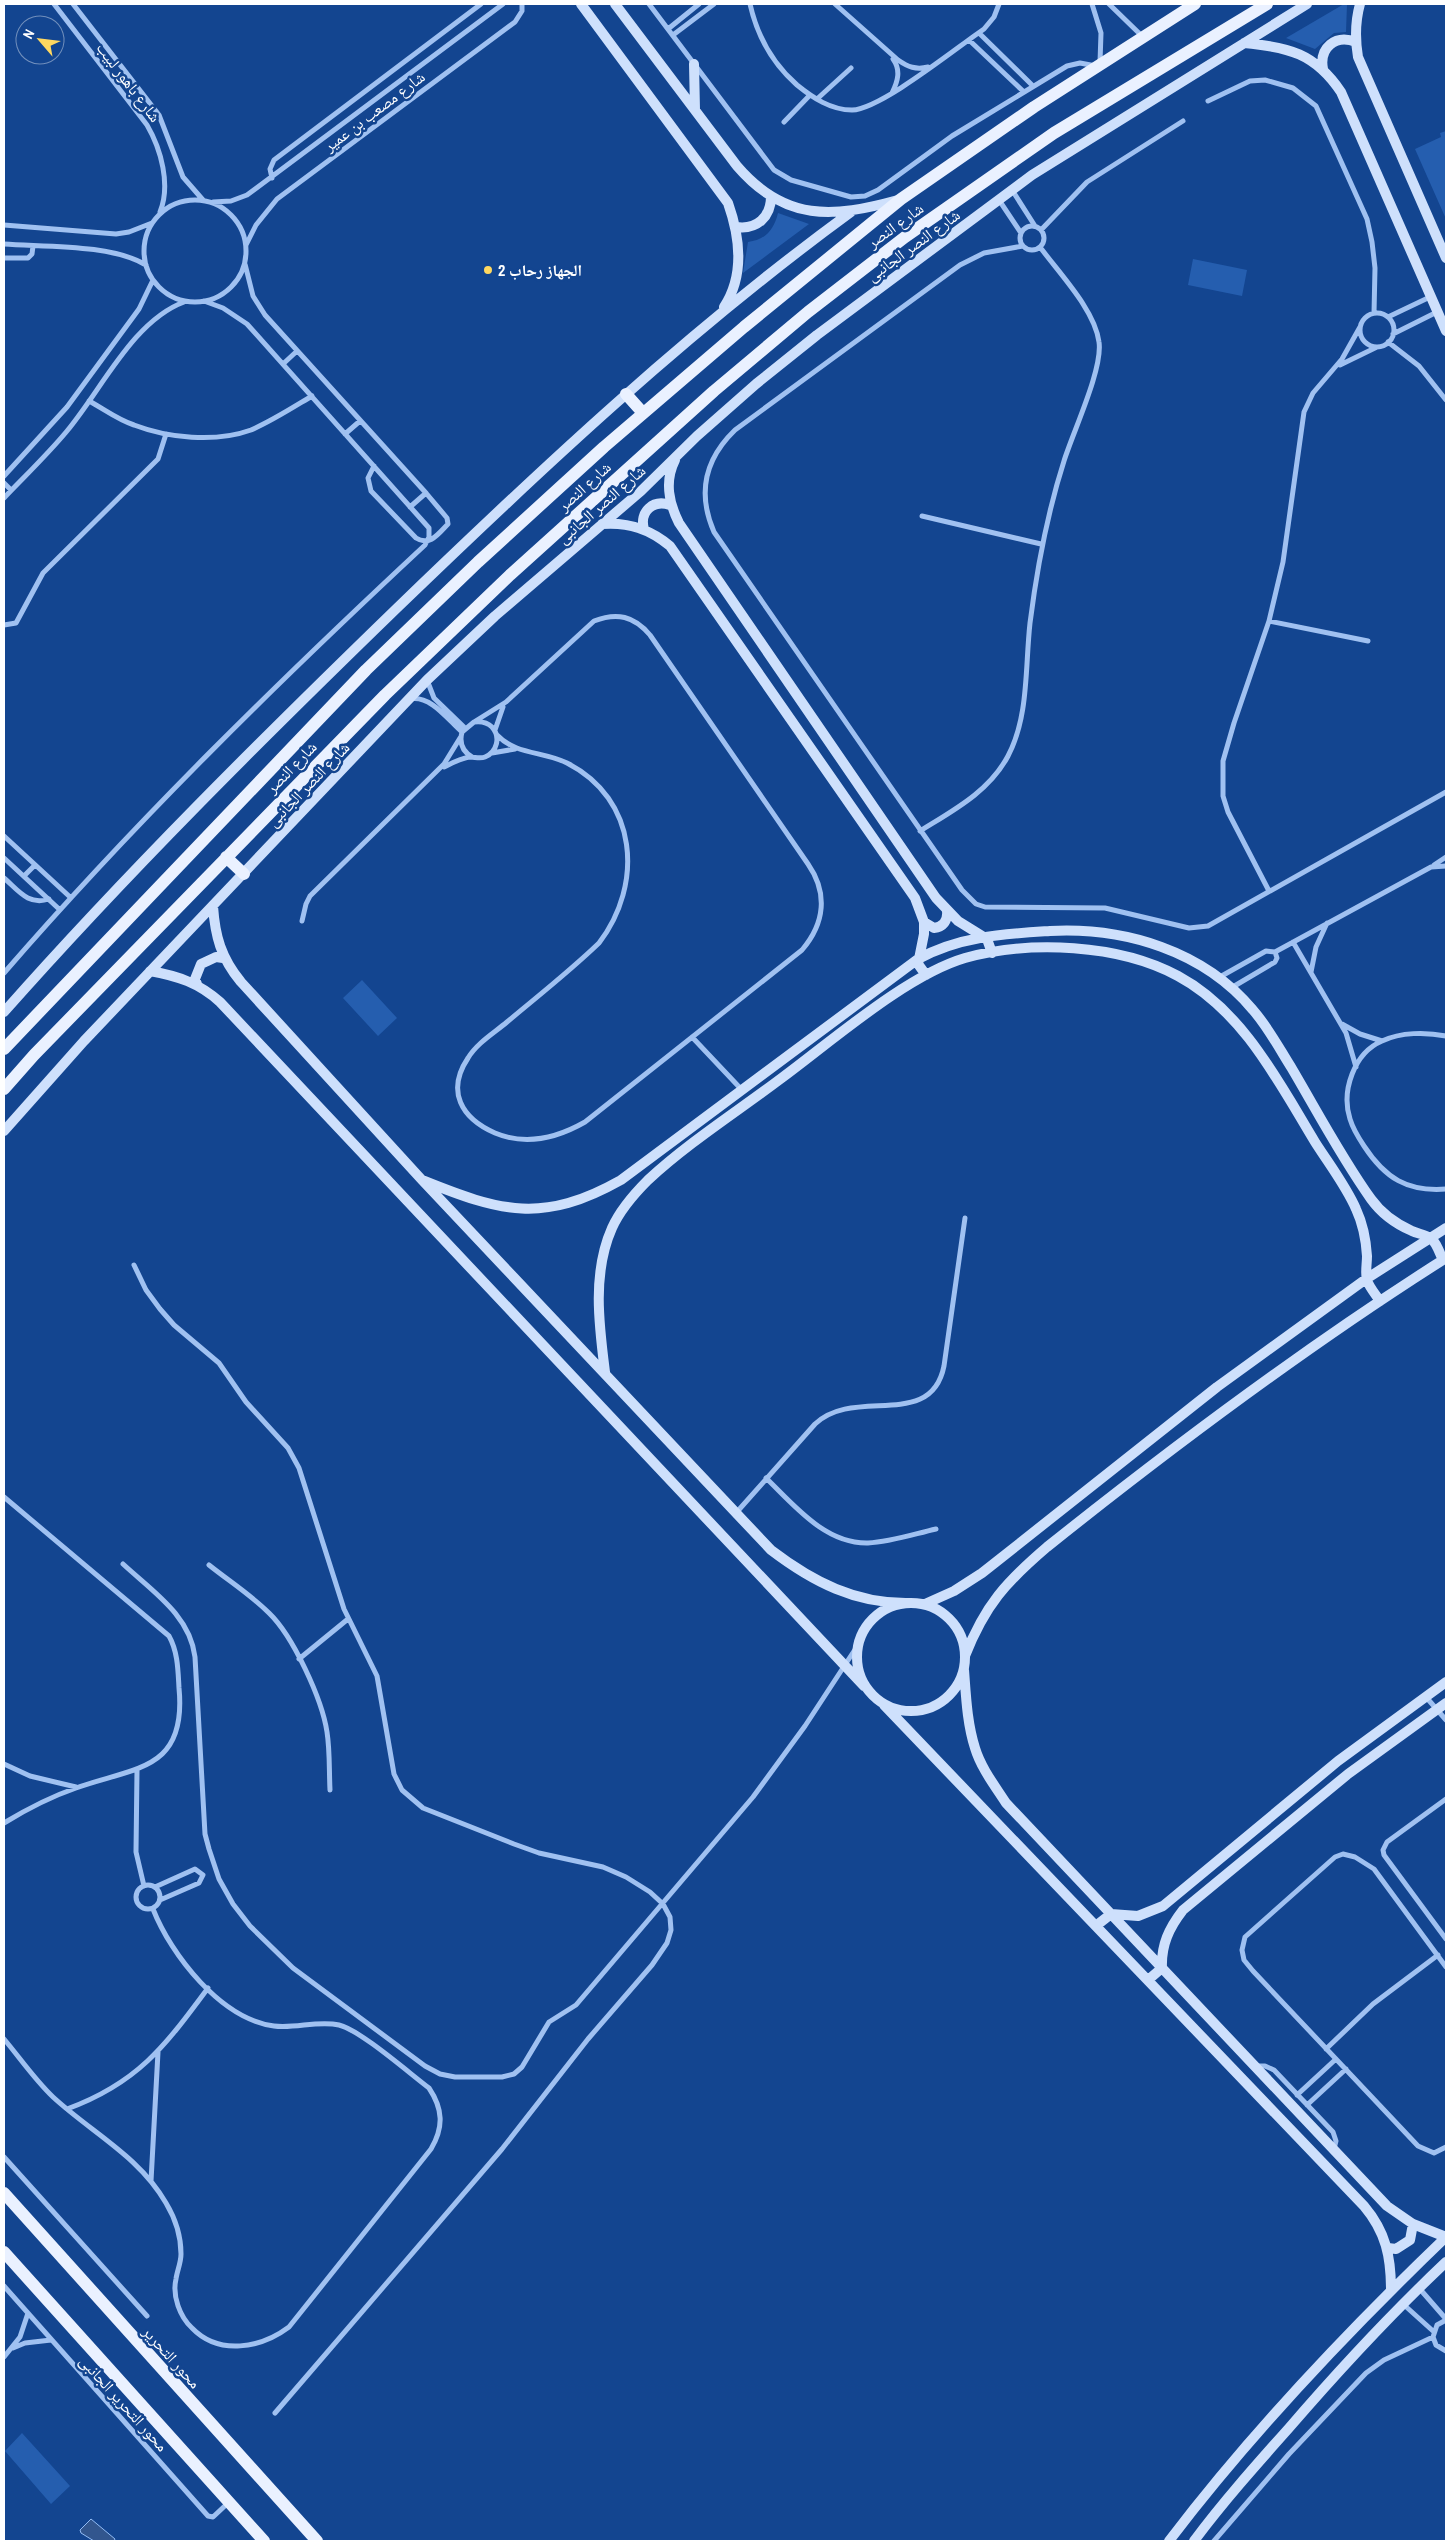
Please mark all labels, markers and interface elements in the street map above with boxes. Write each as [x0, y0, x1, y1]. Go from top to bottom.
north arrow [15, 15, 65, 65]
text: N [19, 26, 38, 42]
street label: شارع باهور لبيب [92, 38, 166, 126]
street label: شارع مصعب بن عمير [318, 66, 429, 157]
street label: شارع النصر [861, 197, 928, 254]
street label: شارع النصر الجانبى [862, 204, 964, 286]
place label: الجهاز رحاب 2 [498, 259, 582, 281]
marker: الجهاز رحاب 2 [482, 264, 494, 276]
street label: شارع النصر [552, 456, 615, 517]
street label: شارع النصر الجانبى [552, 459, 650, 549]
street label: شارع النصر [260, 736, 321, 799]
street label: شارع النصر الجانبى [262, 737, 354, 831]
street label: محور التحرير [137, 2320, 206, 2393]
street label: محور التحرير الجانبى [75, 2350, 173, 2456]

